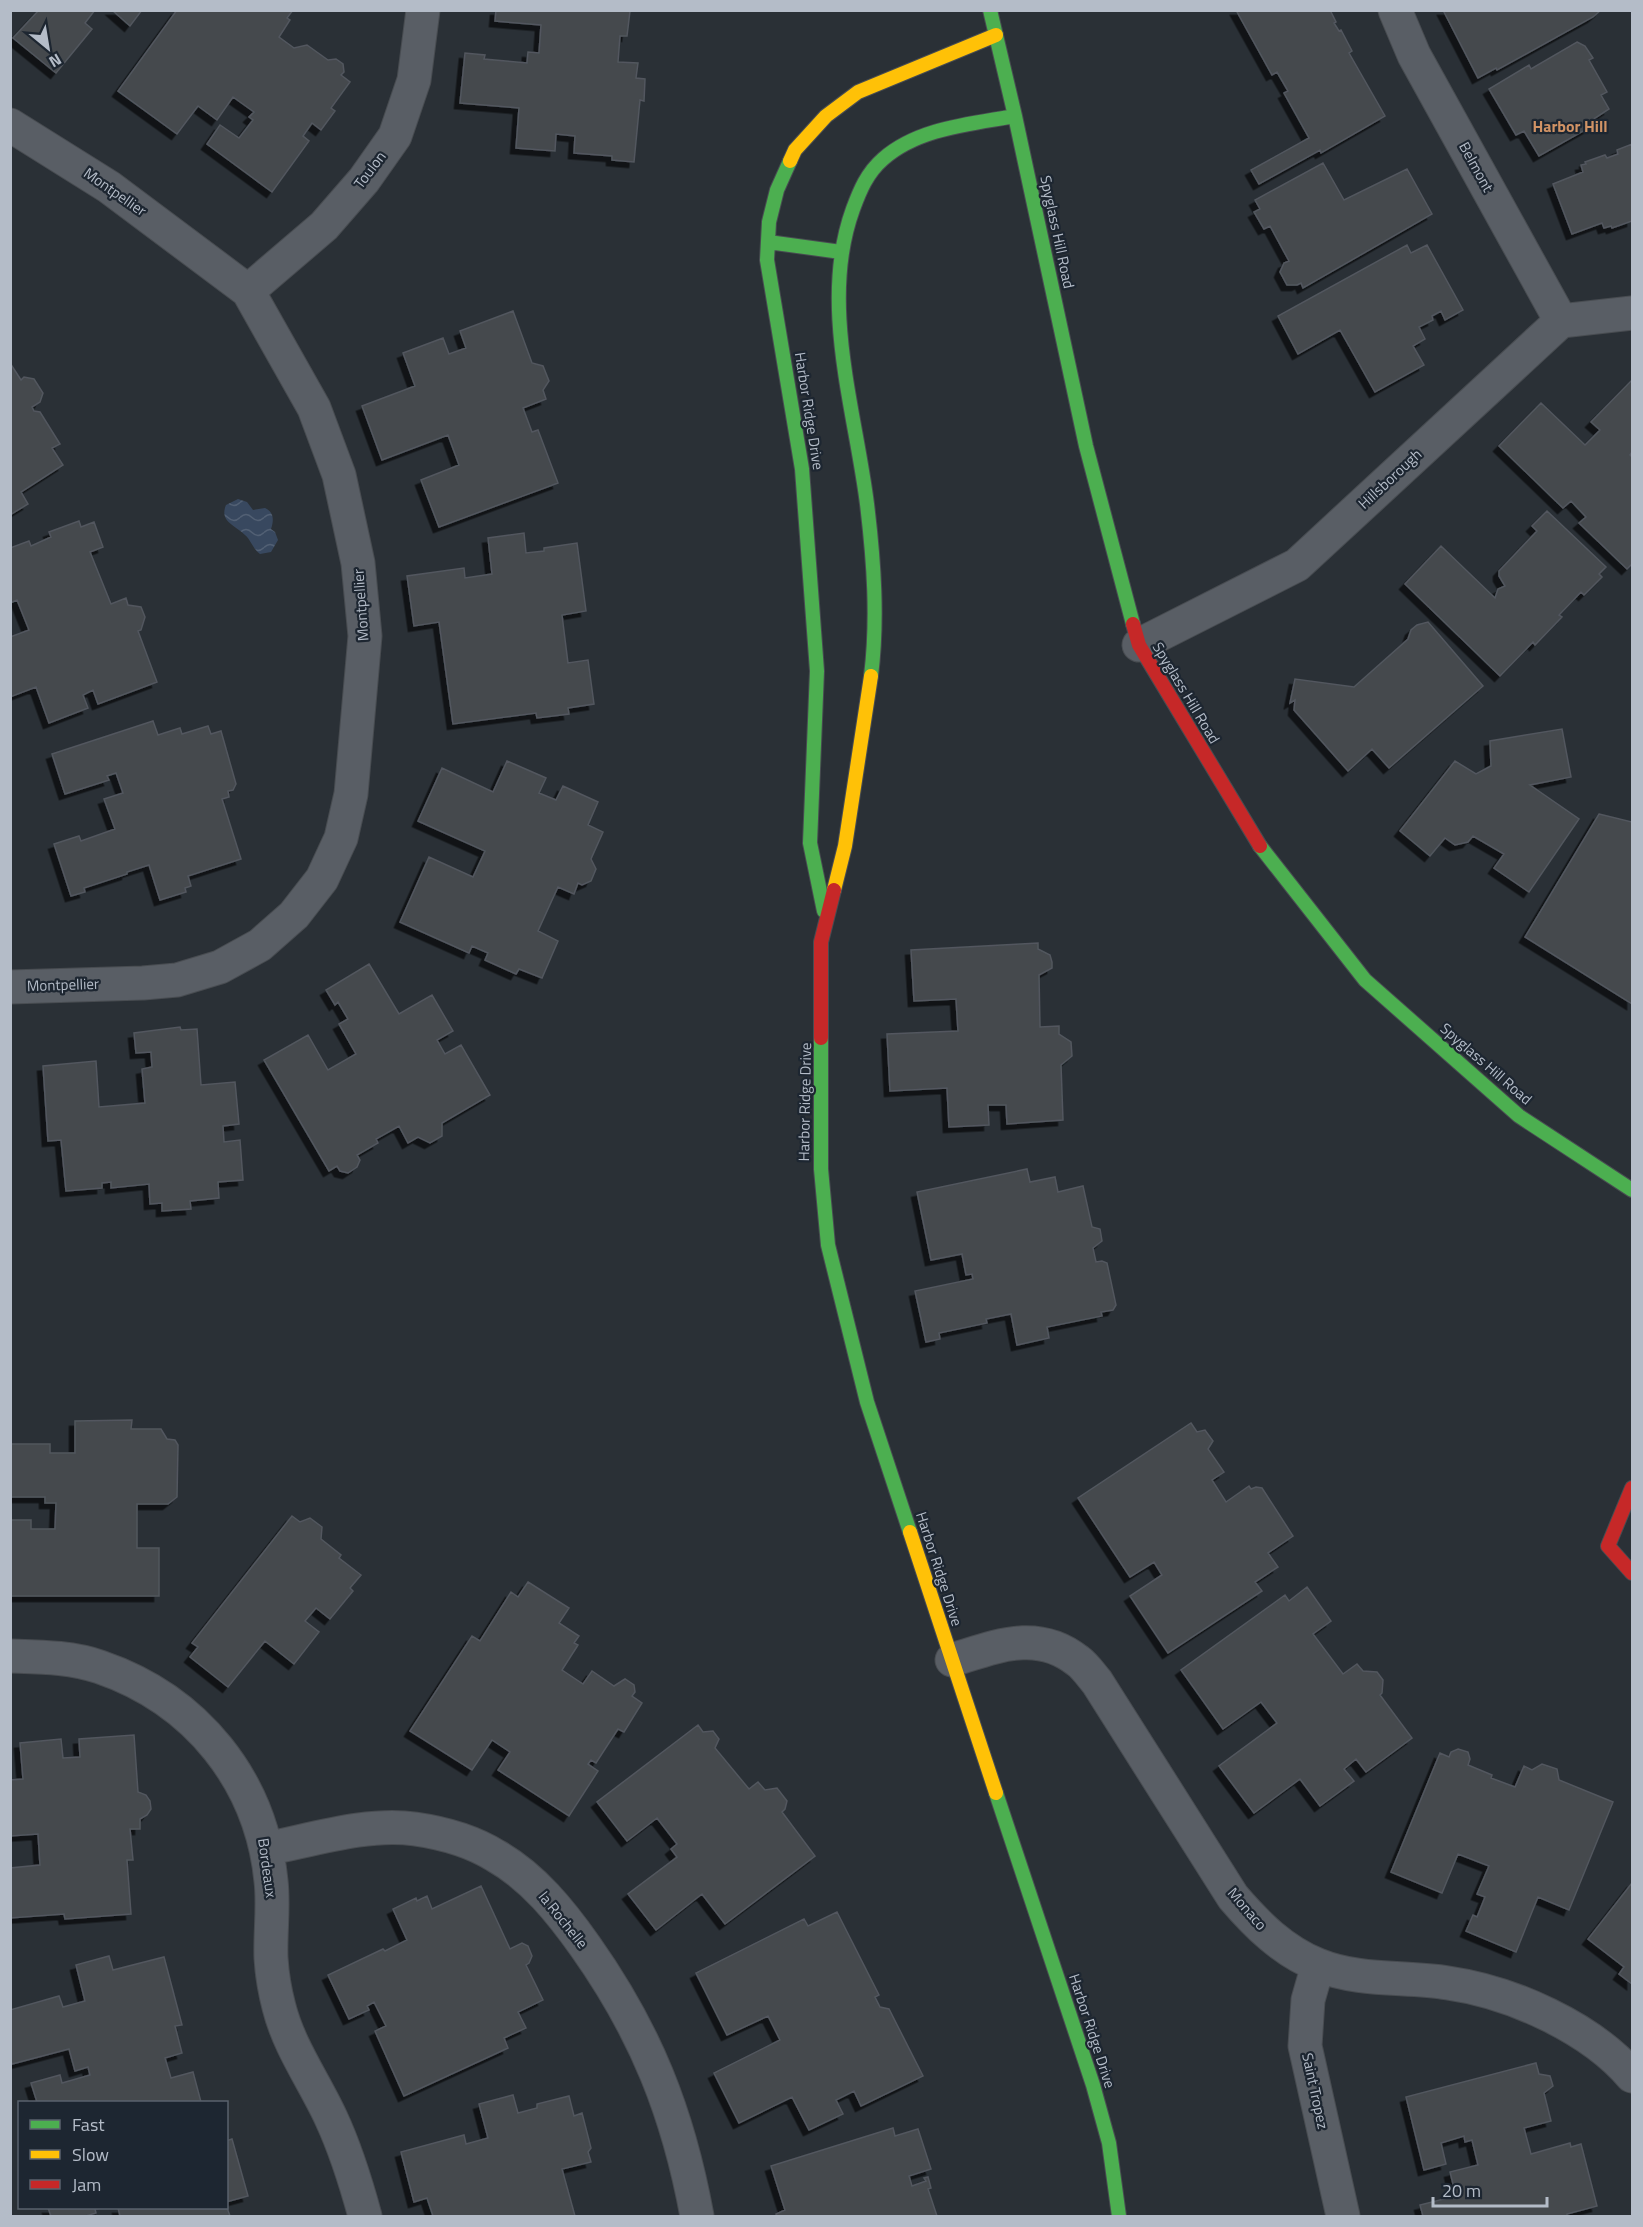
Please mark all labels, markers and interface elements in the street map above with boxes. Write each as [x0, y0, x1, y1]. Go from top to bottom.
north arrow [18, 18, 78, 78]
text: N [45, 48, 66, 74]
district label: Harbor Hill [1532, 114, 1608, 138]
street label: Belmont [1453, 138, 1500, 197]
street label: Toulon [348, 146, 391, 193]
street label: Montpellier [79, 161, 151, 222]
street label: Spyglass Hill Road [1034, 173, 1081, 291]
street label: Harbor Ridge Drive [789, 350, 830, 471]
street label: Hillsborough [1353, 443, 1427, 514]
street label: Montpellier [347, 568, 374, 642]
street label: Spyglass Hill Road [1147, 638, 1226, 748]
street label: Montpellier [27, 972, 99, 997]
street label: Spyglass Hill Road [1435, 1017, 1537, 1110]
street label: Harbor Ridge Drive [792, 1042, 817, 1162]
street label: Harbor Ridge Drive [910, 1509, 969, 1629]
street label: Bordeaux [252, 1837, 283, 1899]
street label: Monaco [1222, 1882, 1273, 1935]
street label: la Rochelle [533, 1886, 594, 1953]
street label: Harbor Ridge Drive [1063, 1971, 1122, 2091]
street label: Saint Tropez [1296, 2051, 1335, 2131]
legend [18, 2101, 228, 2209]
text: Fast [72, 2111, 105, 2138]
text: Slow [72, 2141, 109, 2168]
scale bar [1433, 2170, 1547, 2208]
text: Jam [72, 2171, 101, 2198]
text: 20 m [1442, 2177, 1481, 2204]

